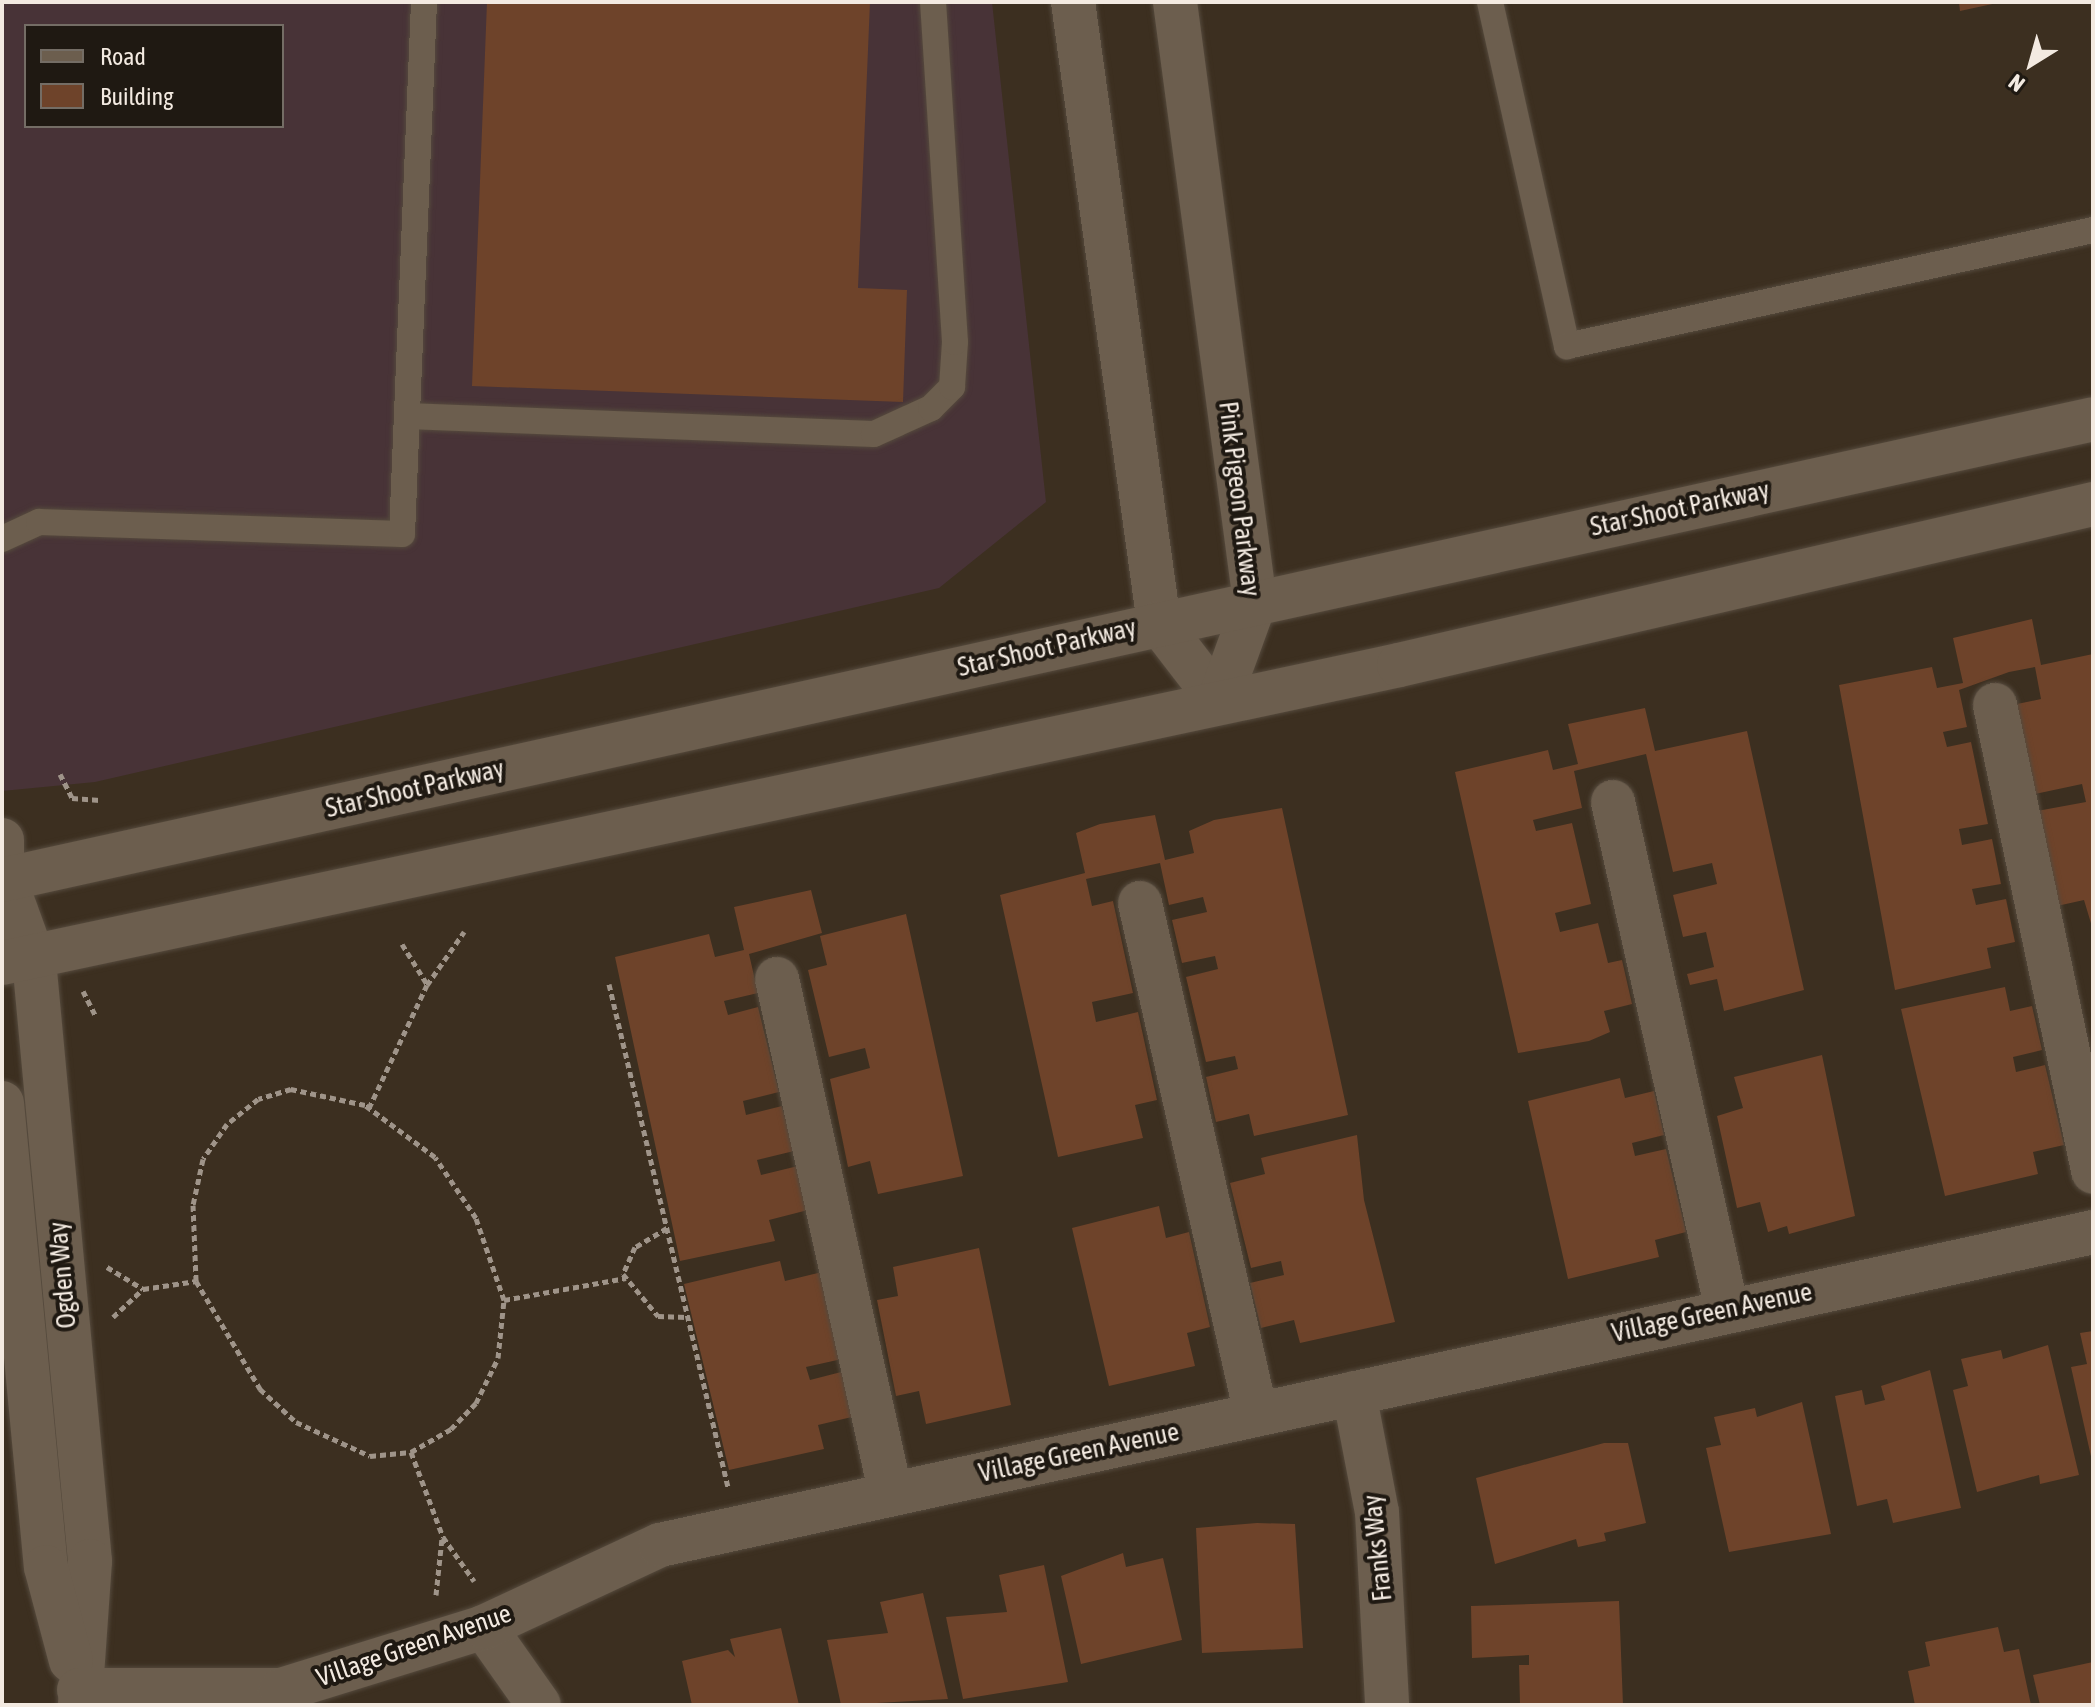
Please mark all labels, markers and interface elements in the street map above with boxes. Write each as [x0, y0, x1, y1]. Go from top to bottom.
legend [24, 24, 284, 128]
north arrow [1991, 24, 2071, 104]
text: Road [100, 43, 146, 70]
text: N [2004, 69, 2030, 97]
text: Building [100, 83, 173, 110]
street label: Pink Pigeon Parkway [1212, 400, 1266, 598]
street label: Star Shoot Parkway [1588, 475, 1772, 543]
street label: Star Shoot Parkway [955, 612, 1139, 684]
street label: Star Shoot Parkway [323, 753, 507, 825]
street label: Ogden Way [43, 1220, 83, 1330]
street label: Village Green Avenue [1609, 1277, 1815, 1349]
street label: Village Green Avenue [976, 1417, 1182, 1489]
street label: Franks Way [1357, 1493, 1399, 1603]
street label: Village Green Avenue [313, 1598, 515, 1694]

